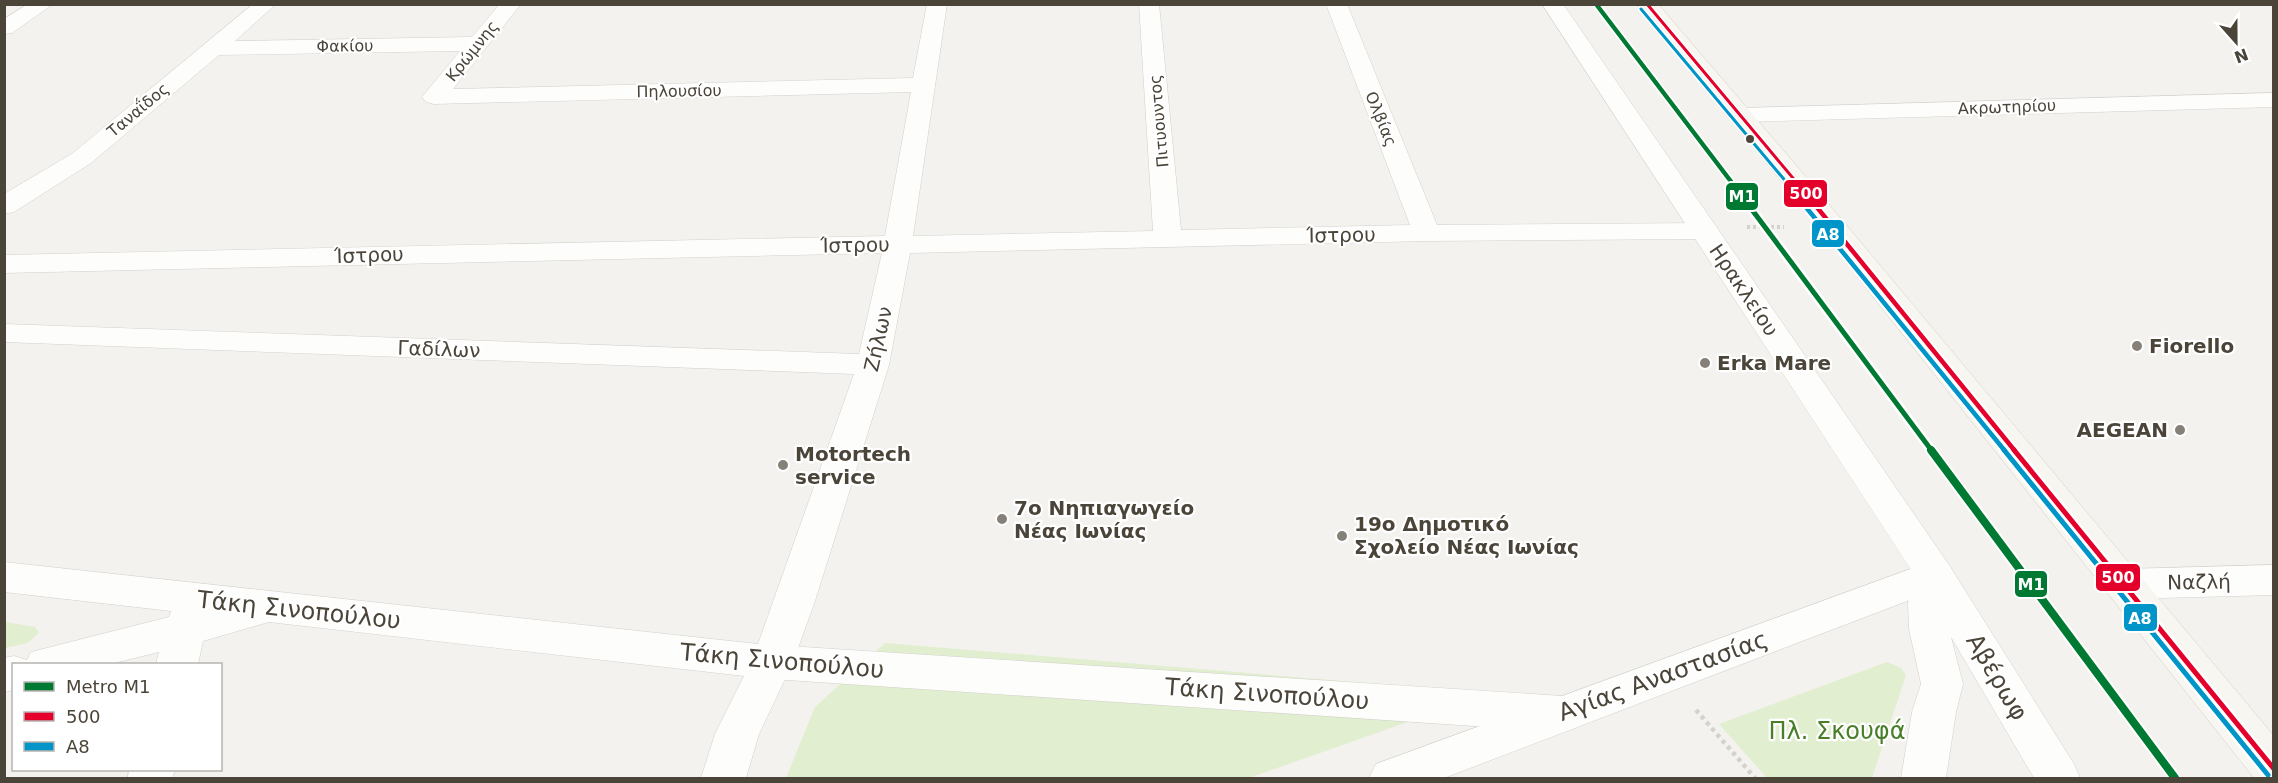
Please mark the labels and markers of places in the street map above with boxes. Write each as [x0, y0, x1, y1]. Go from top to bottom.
unlabelled marker [1744, 133, 1756, 145]
place label: Fiorello [2149, 334, 2234, 358]
marker: Fiorello [2130, 339, 2144, 353]
place label: Erka Mare [1717, 351, 1831, 375]
marker: Erka Mare [1698, 356, 1712, 370]
place label: AEGEAN [2077, 418, 2168, 442]
marker: AEGEAN [2173, 423, 2187, 437]
place label: Motortech service [795, 442, 911, 489]
marker: Motortech service [776, 458, 790, 472]
place label: 7ο Νηπιαγωγείο Νέας Ιωνίας [1014, 496, 1194, 543]
marker: 7ο Νηπιαγωγείο Νέας Ιωνίας [995, 512, 1009, 526]
place label: 19ο Δημοτικό Σχολείο Νέας Ιωνίας [1354, 512, 1579, 559]
marker: 19ο Δημοτικό Σχολείο Νέας Ιωνίας [1335, 529, 1349, 543]

